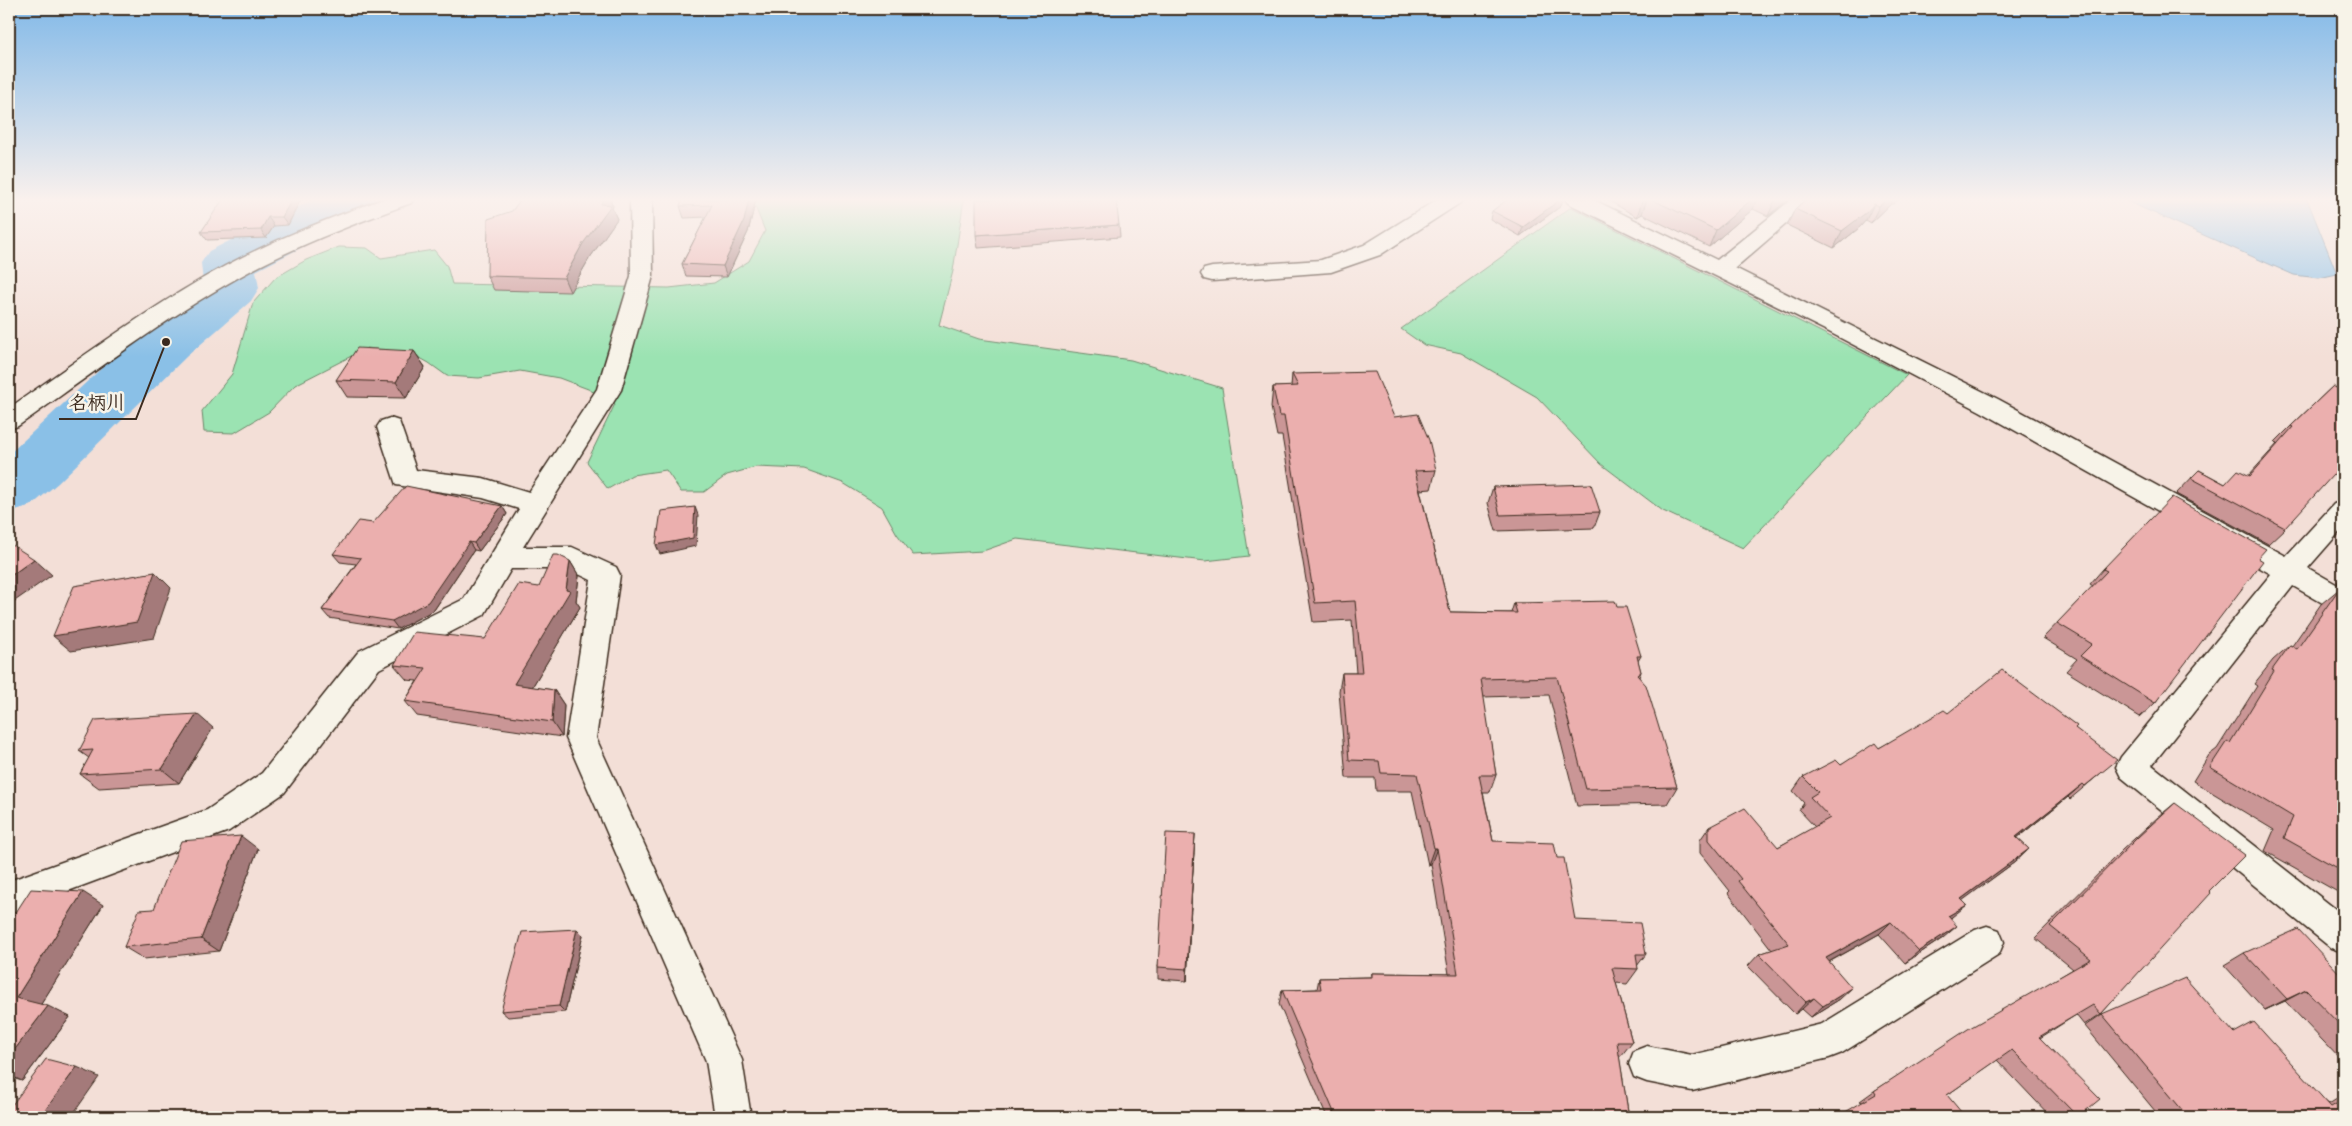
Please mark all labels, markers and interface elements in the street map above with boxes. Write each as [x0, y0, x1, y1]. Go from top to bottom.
callout: 名柄川 [59, 385, 136, 419]
text: 名柄川 [68, 392, 126, 419]

